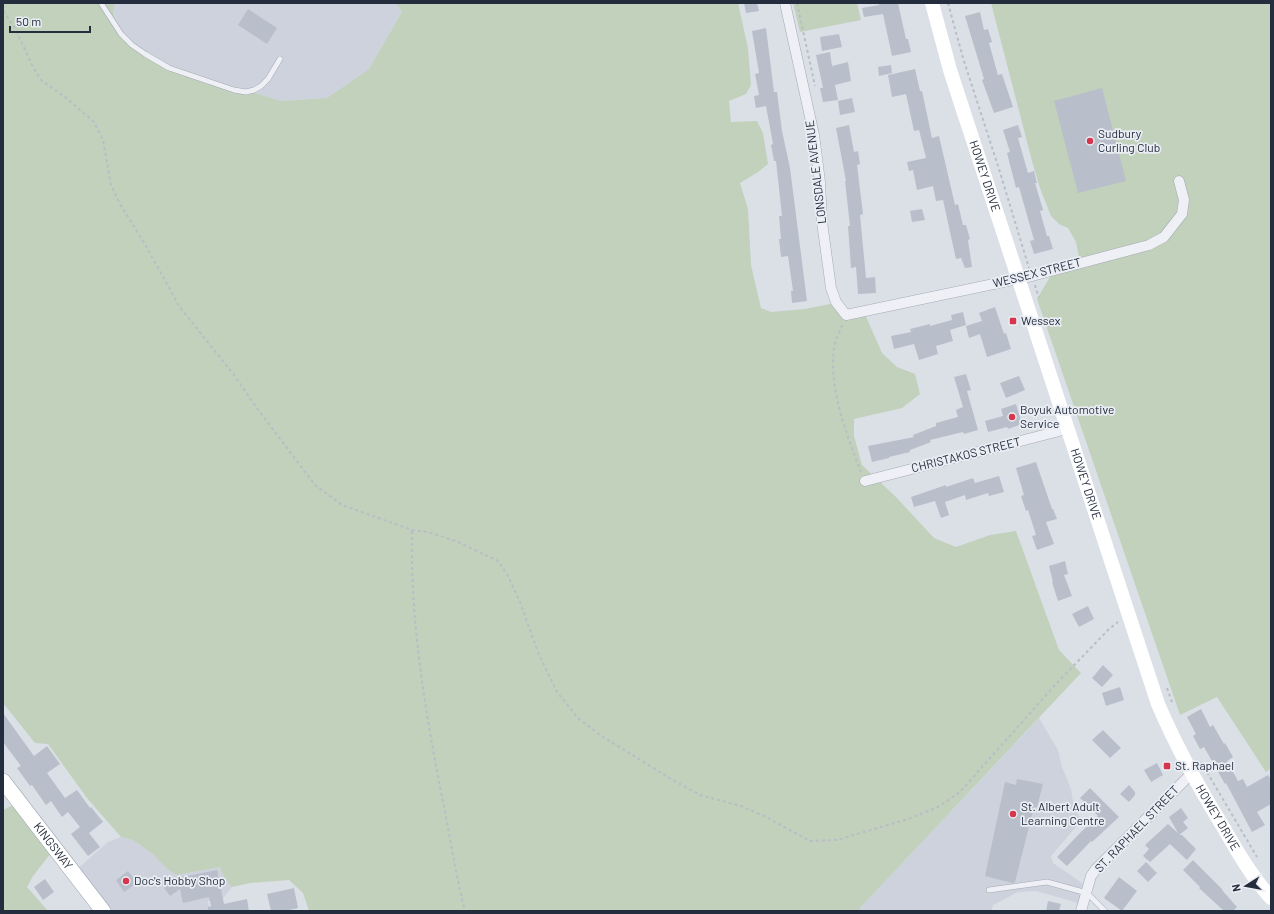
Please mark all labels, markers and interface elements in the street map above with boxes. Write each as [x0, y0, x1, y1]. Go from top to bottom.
scale bar [10, 8, 90, 34]
text: 50 m [16, 14, 41, 28]
street label: LONSDALE AVENUE [802, 120, 828, 225]
place label: Sudbury Curling Club [1098, 126, 1160, 154]
marker: Sudbury Curling Club [1085, 136, 1095, 146]
street label: HOWEY DRIVE [967, 138, 1004, 213]
street label: WESSEX STREET [991, 254, 1083, 290]
place label: Wessex [1021, 313, 1061, 327]
marker: Wessex [1008, 316, 1018, 326]
place label: Boyuk Automotive Service [1020, 402, 1114, 430]
marker: Boyuk Automotive Service [1007, 412, 1017, 422]
street label: CHRISTAKOS STREET [910, 434, 1022, 474]
street label: HOWEY DRIVE [1068, 446, 1105, 521]
place label: St. Raphael [1175, 758, 1234, 772]
marker: St. Raphael [1162, 761, 1172, 771]
street label: ST. RAPHAEL STREET [1091, 782, 1181, 875]
street label: HOWEY DRIVE [1194, 782, 1243, 853]
place label: St. Albert Adult Learning Centre [1021, 799, 1105, 827]
marker: St. Albert Adult Learning Centre [1008, 809, 1018, 819]
street label: KINGSWAY [31, 819, 76, 872]
north arrow [1226, 866, 1266, 906]
place label: Doc's Hobby Shop [134, 873, 225, 887]
marker: Doc's Hobby Shop [121, 876, 131, 886]
text: N [1229, 883, 1243, 893]

